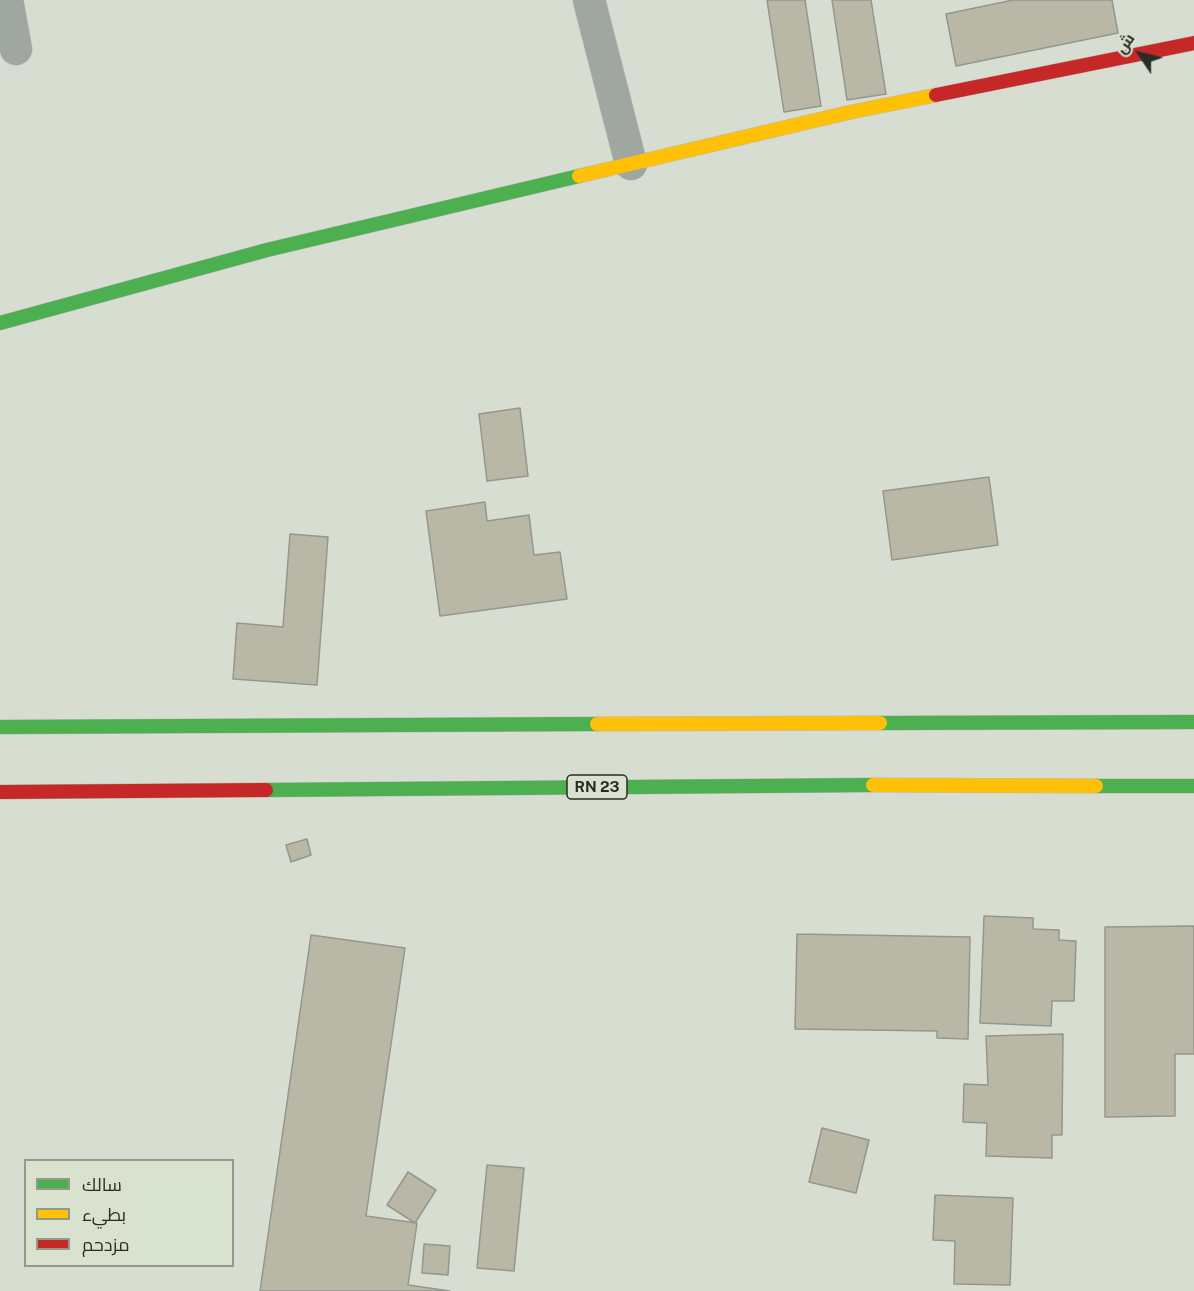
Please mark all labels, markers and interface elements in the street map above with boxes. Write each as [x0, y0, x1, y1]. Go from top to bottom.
north arrow [1110, 24, 1170, 84]
text: ش [1111, 30, 1139, 57]
road number: RN 23 [567, 775, 627, 799]
legend [24, 1159, 234, 1267]
text: سالك [82, 1174, 122, 1195]
text: بطيء [82, 1204, 126, 1225]
text: مزدحم [82, 1234, 130, 1255]

